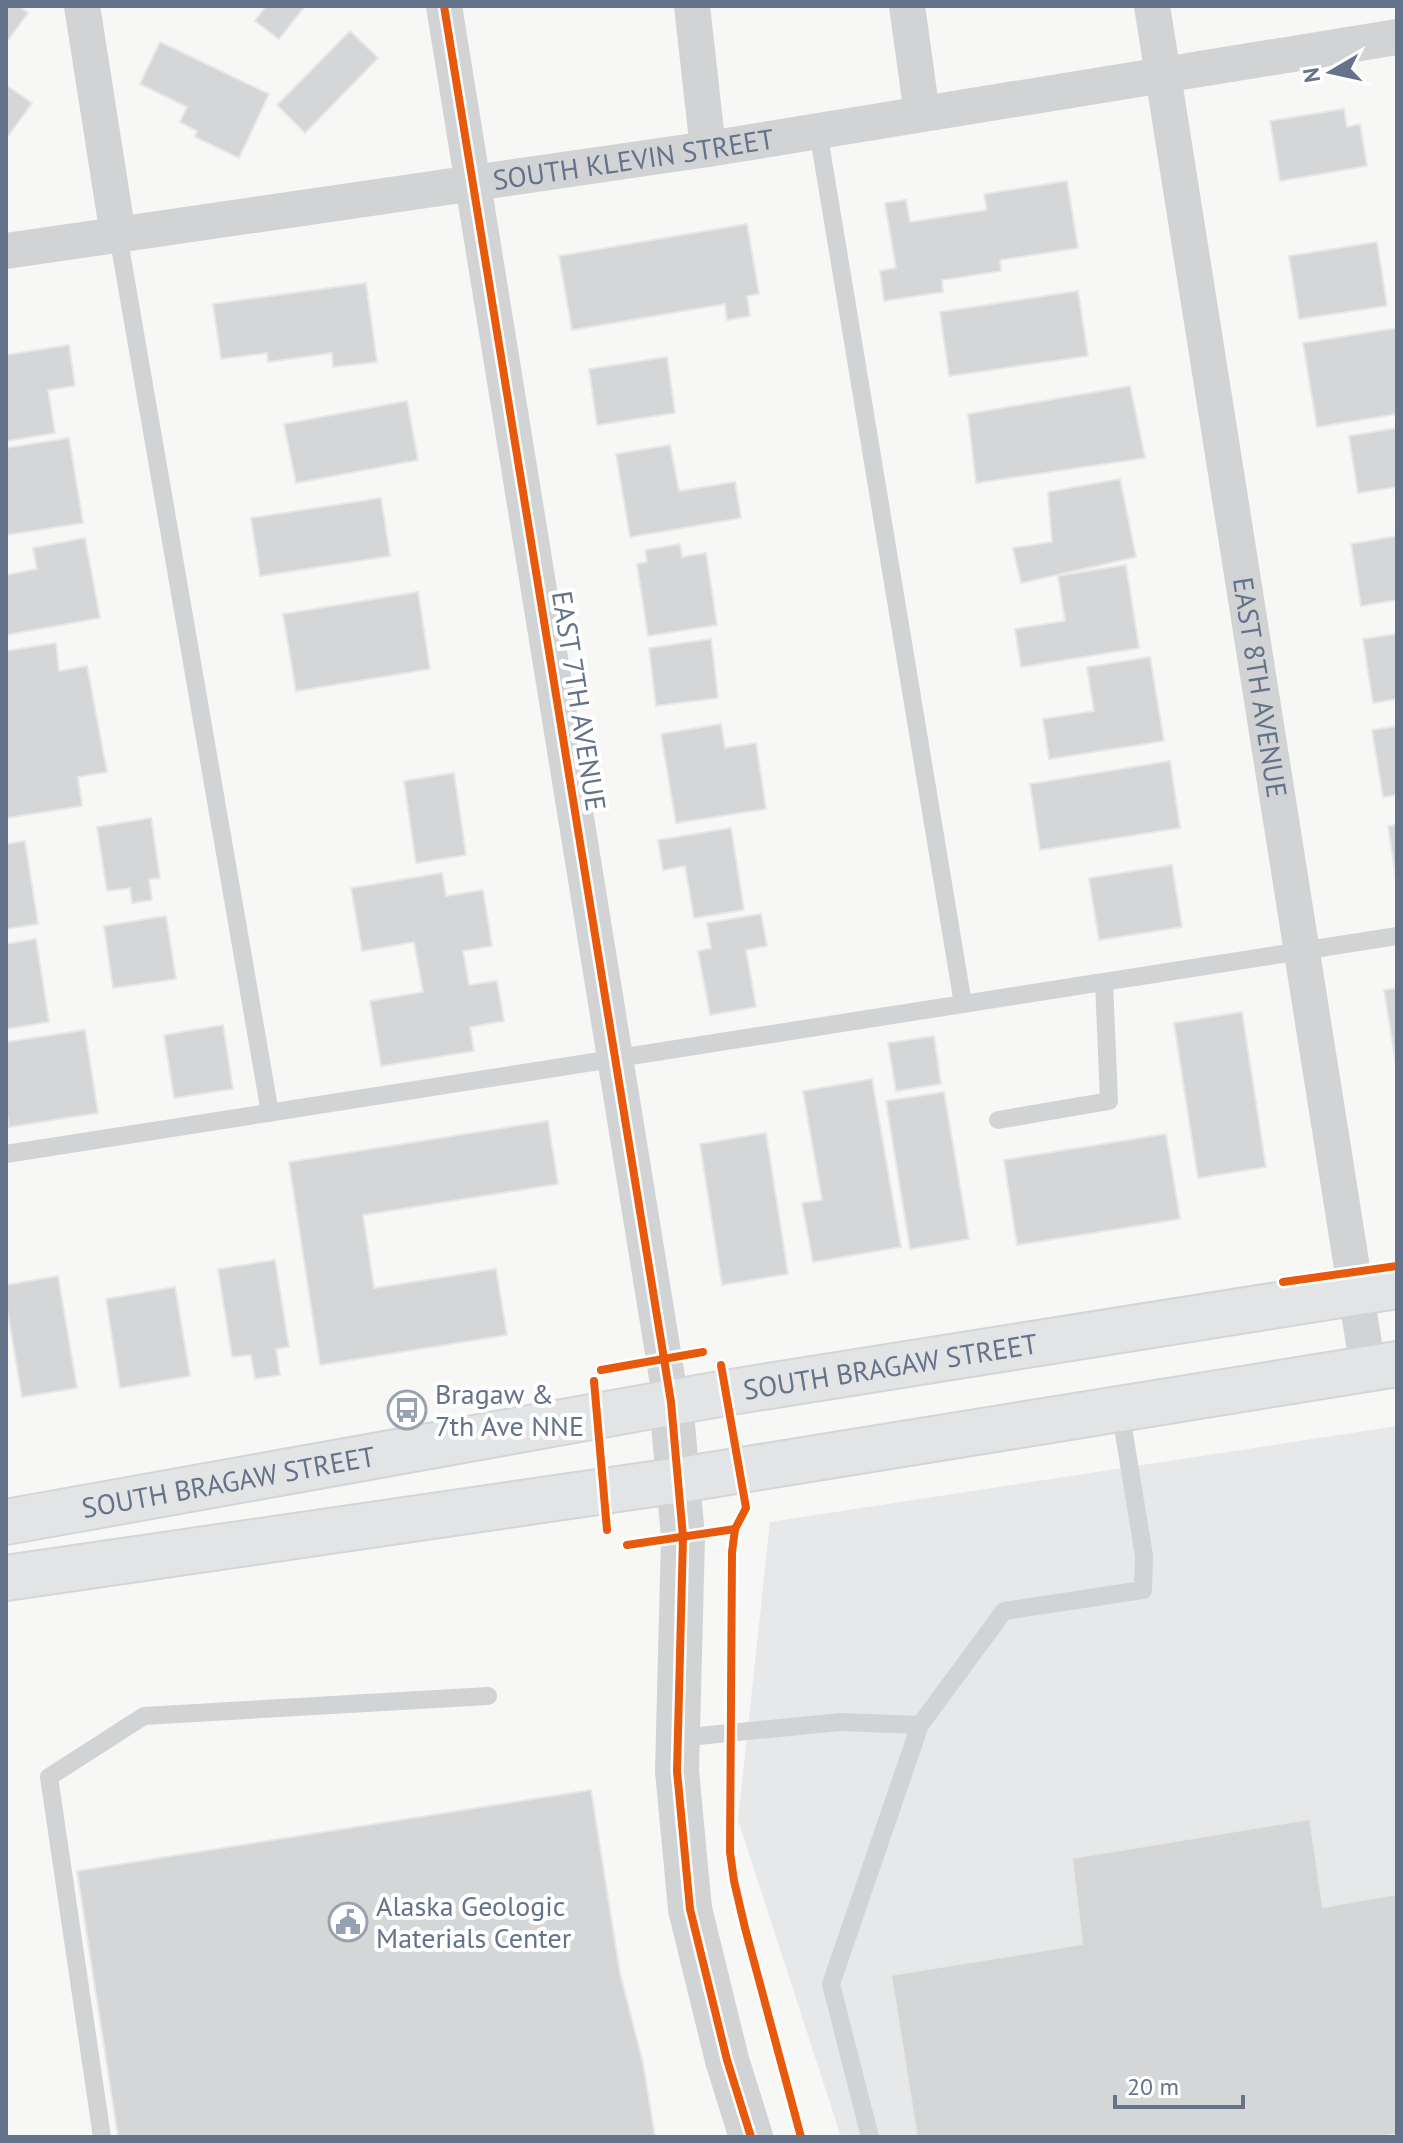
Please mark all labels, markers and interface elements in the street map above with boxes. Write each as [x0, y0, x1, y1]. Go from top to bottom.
north arrow [1291, 32, 1371, 112]
text: N [1296, 66, 1326, 84]
street label: SOUTH KLEVIN STREET [490, 119, 777, 198]
street label: EAST 8TH AVENUE [1225, 575, 1296, 800]
street label: EAST 7TH AVENUE [544, 588, 615, 814]
street label: SOUTH BRAGAW STREET [741, 1324, 1041, 1408]
place label: Bragaw & 7th Ave NNE [435, 1375, 584, 1444]
bus stop icon: Bragaw & 7th Ave NNE [386, 1389, 428, 1431]
street label: SOUTH BRAGAW STREET [79, 1437, 379, 1526]
place label: Alaska Geologic Materials Center [376, 1887, 572, 1956]
public building icon: Alaska Geologic Materials Center [327, 1901, 369, 1943]
scale bar [1115, 2059, 1243, 2109]
text: 20 m [1127, 2071, 1179, 2102]

